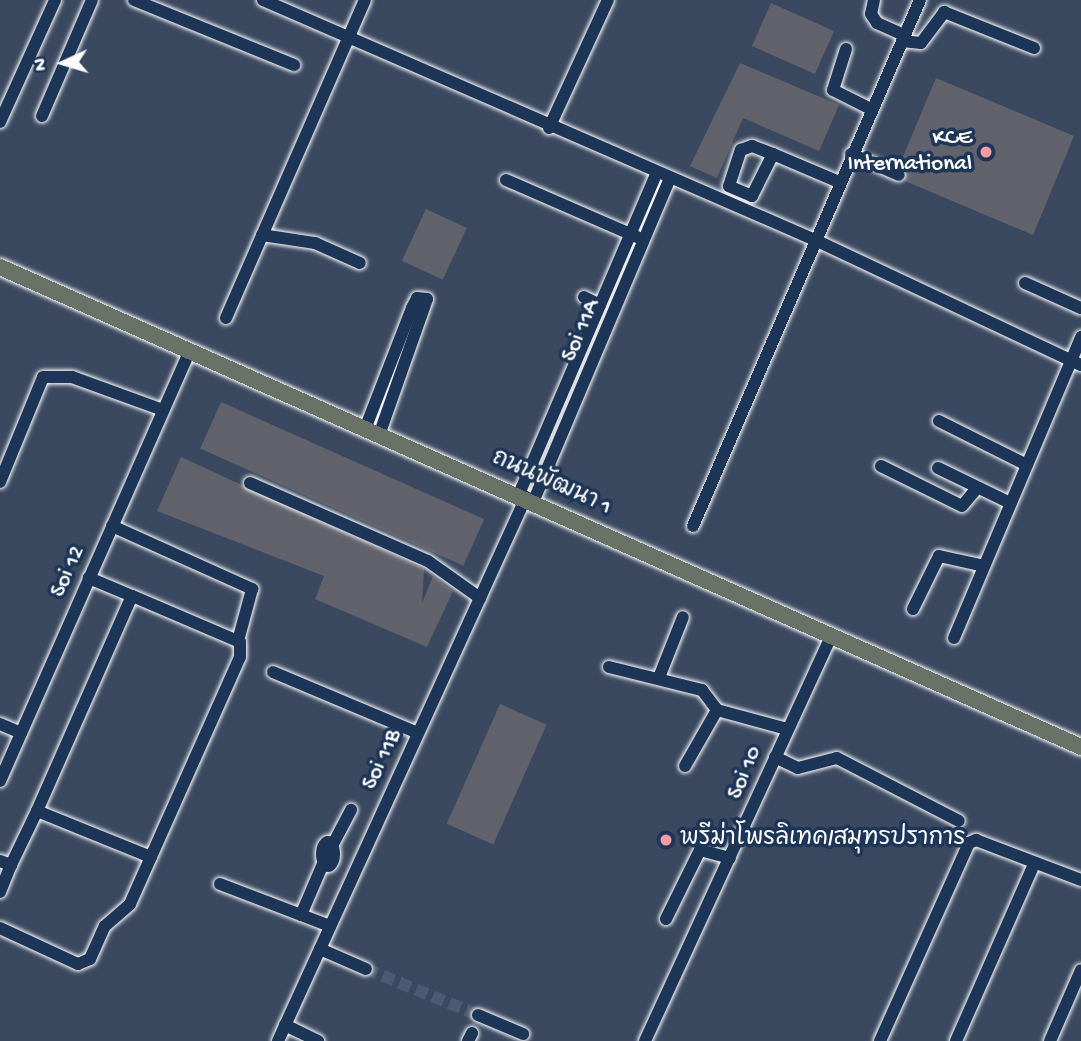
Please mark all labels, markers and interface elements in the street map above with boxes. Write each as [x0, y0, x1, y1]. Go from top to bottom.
north arrow [28, 28, 98, 98]
text: N [30, 58, 53, 71]
place label: KCE International [847, 125, 972, 179]
marker: KCE International [978, 144, 994, 160]
street label: Soi 11A [557, 296, 607, 366]
street label: ถนนพัฒนา 1 [487, 445, 615, 523]
street label: Soi 12 [45, 542, 93, 602]
street label: Soi 11B [357, 725, 409, 795]
street label: Soi 10 [722, 742, 770, 804]
place label: พรีม่าโพรลิเทค/สมุทรปราการ [680, 826, 965, 854]
marker: พรีม่าโพรลิเทค/สมุทรปราการ [658, 832, 674, 848]

